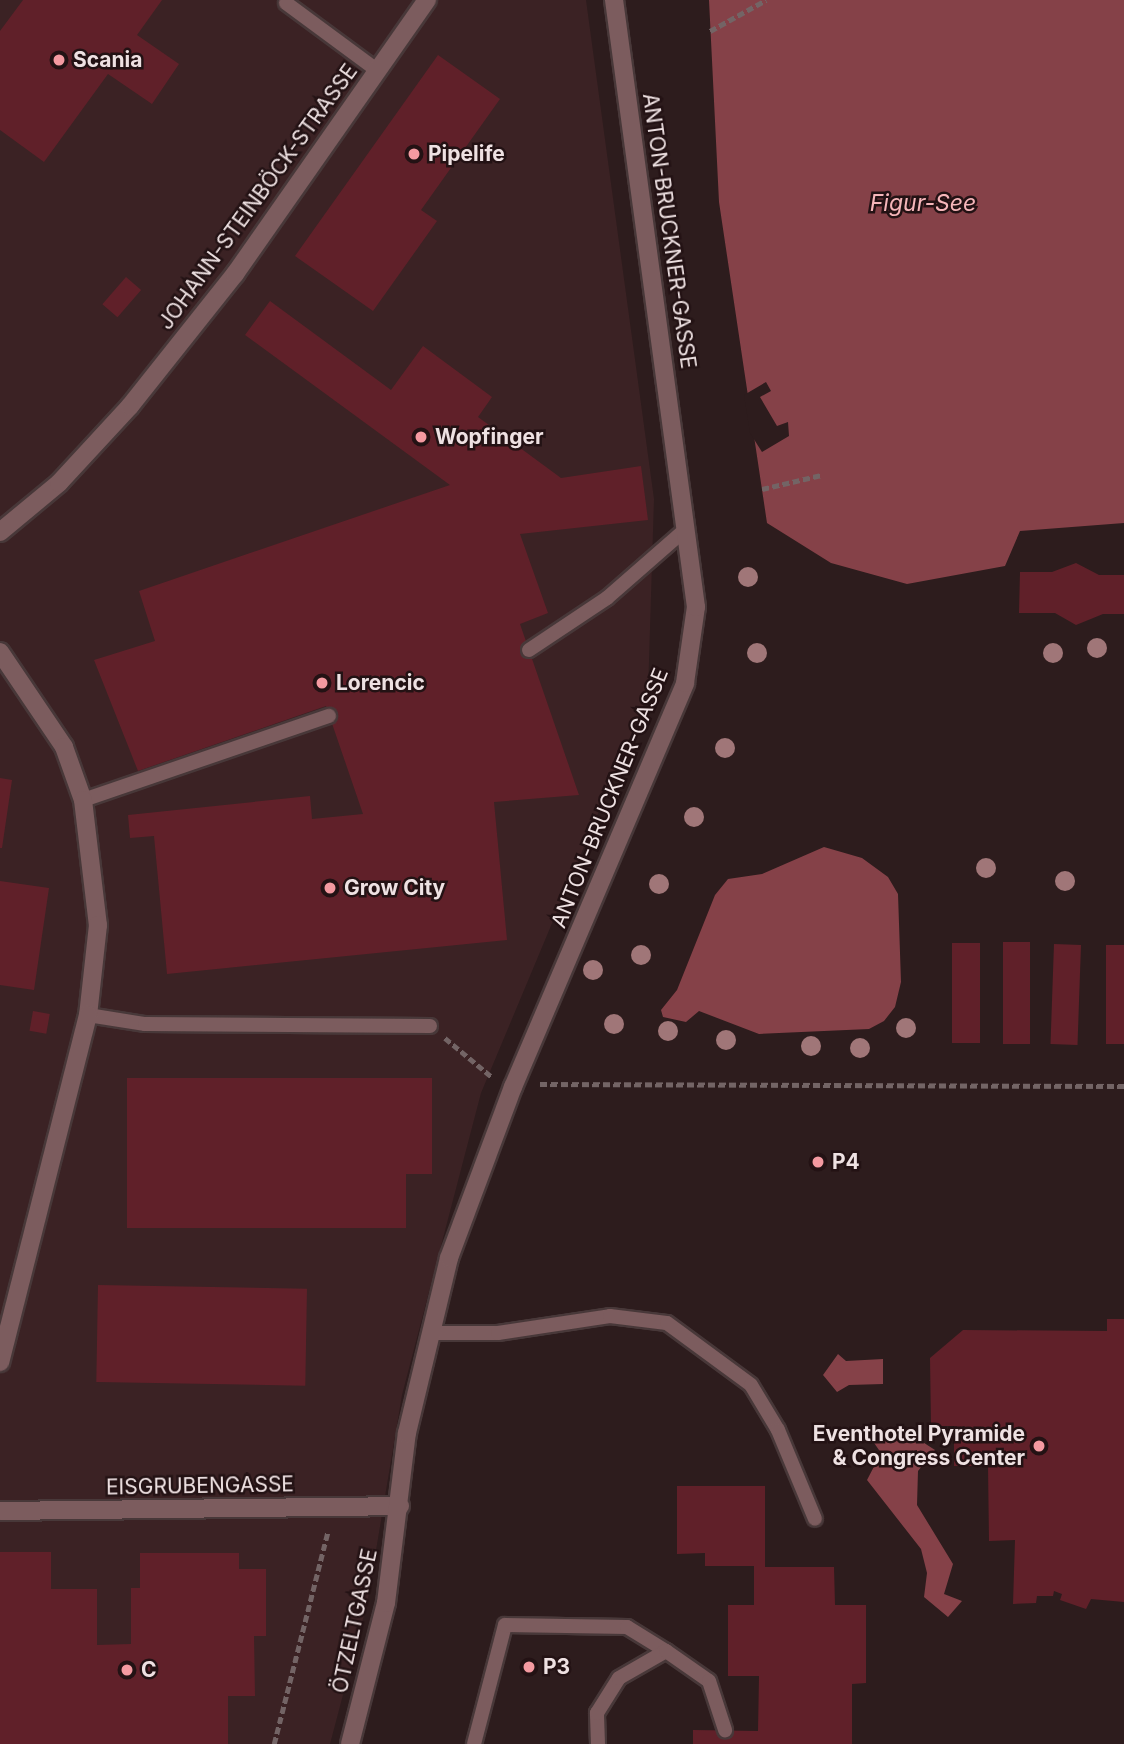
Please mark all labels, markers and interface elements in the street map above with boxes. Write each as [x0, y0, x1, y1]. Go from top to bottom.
place label: Scania [73, 47, 142, 73]
marker: Scania [51, 52, 67, 68]
street label: JOHANN-STEINBÖCK-STRASSE [153, 59, 363, 335]
street label: ANTON-BRUCKNER-GASSE [637, 92, 701, 370]
place label: Pipelife [428, 141, 505, 167]
marker: Pipelife [406, 146, 422, 162]
water label: Figur-See [870, 189, 976, 217]
place label: Wopfinger [435, 424, 543, 450]
marker: Wopfinger [413, 429, 429, 445]
street label: ANTON-BRUCKNER-GASSE [546, 664, 674, 932]
place label: Lorencic [336, 670, 425, 696]
marker: Lorencic [314, 675, 330, 691]
place label: Grow City [344, 875, 445, 901]
marker: Grow City [322, 880, 338, 896]
place label: P4 [832, 1149, 860, 1175]
marker: P4 [810, 1154, 826, 1170]
place label: Eventhotel Pyramide & Congress Center [813, 1421, 1025, 1471]
marker: Eventhotel Pyramide & Congress Center [1031, 1438, 1047, 1454]
street label: EISGRUBENGASSE [106, 1472, 294, 1500]
street label: ÖTZELTGASSE [327, 1547, 383, 1695]
place label: P3 [543, 1654, 570, 1680]
place label: C [141, 1657, 157, 1683]
marker: P3 [521, 1659, 537, 1675]
marker: C [119, 1662, 135, 1678]

